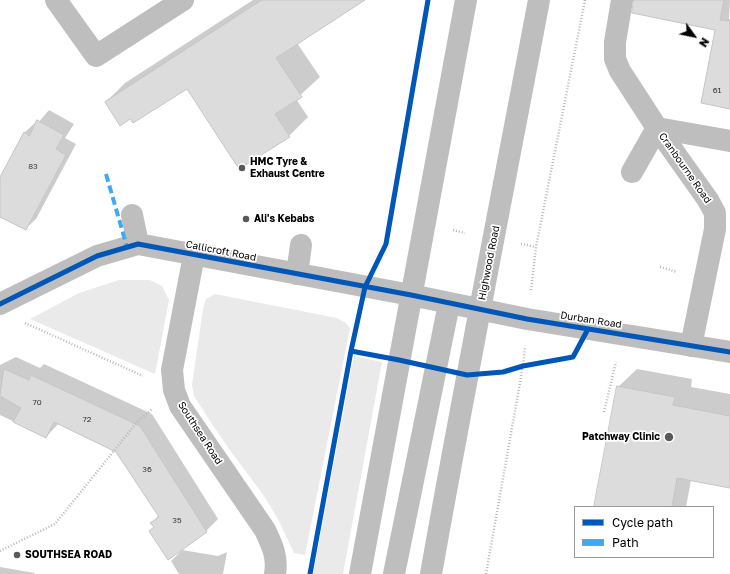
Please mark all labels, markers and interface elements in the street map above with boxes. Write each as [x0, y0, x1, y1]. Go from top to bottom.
north arrow [674, 16, 714, 56]
text: N [697, 36, 712, 50]
house number: 61 [713, 85, 721, 95]
street label: Cranbourne Road [656, 130, 714, 206]
place label: HMC Tyre & Exhaust Centre [250, 156, 325, 180]
house number: 83 [28, 161, 38, 171]
marker: HMC Tyre & Exhaust Centre [237, 163, 247, 173]
place label: Ali's Kebabs [254, 213, 314, 225]
marker: Ali's Kebabs [241, 214, 251, 224]
street label: Highwood Road [476, 225, 502, 301]
street label: Callicroft Road [185, 238, 257, 264]
street label: Durban Road [559, 309, 623, 331]
house number: 70 [32, 397, 42, 407]
street label: Southsea Road [175, 399, 225, 467]
house number: 72 [83, 414, 91, 424]
place label: Patchway Clinic [582, 431, 660, 443]
marker: Patchway Clinic [663, 431, 675, 443]
house number: 36 [142, 464, 152, 474]
legend [574, 506, 714, 558]
house number: 35 [172, 515, 182, 525]
text: Cycle path [612, 515, 673, 530]
text: Path [612, 535, 639, 550]
place label: SOUTHSEA ROAD [25, 549, 112, 561]
marker: SOUTHSEA ROAD [12, 550, 22, 560]

